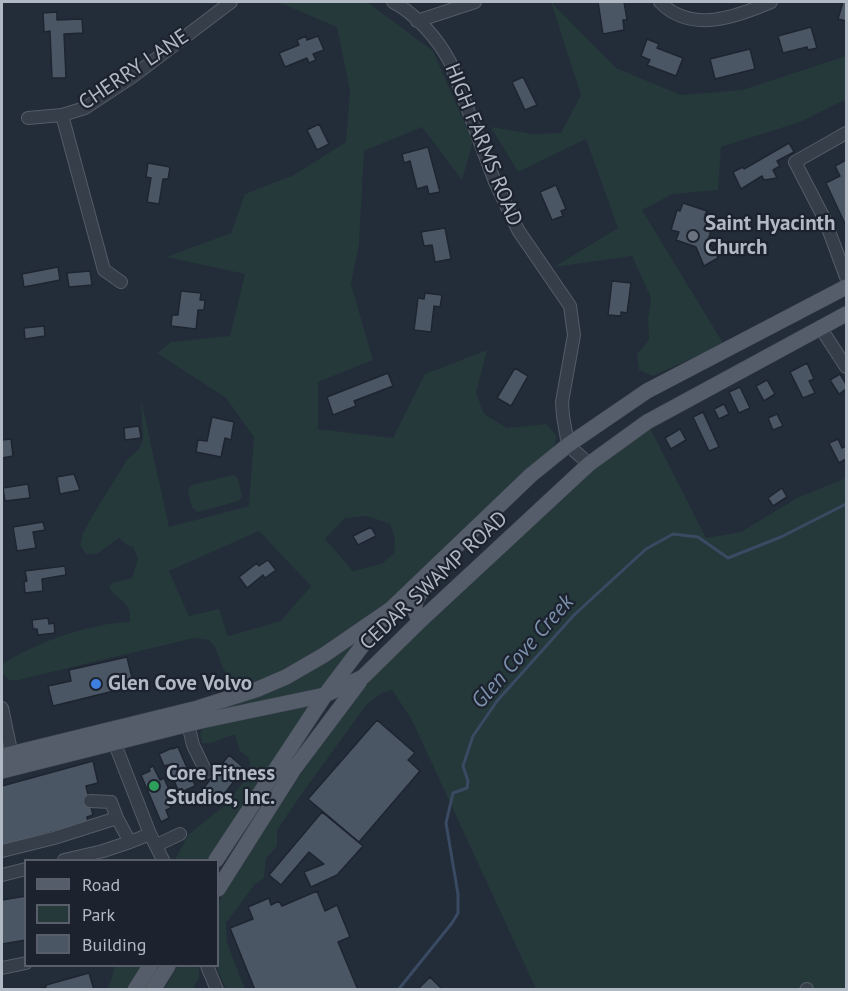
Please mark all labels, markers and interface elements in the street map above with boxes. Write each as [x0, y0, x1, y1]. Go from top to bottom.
street label: CHERRY LANE [74, 24, 194, 116]
street label: HIGH FARMS ROAD [439, 60, 527, 230]
place label: Saint Hyacinth Church [705, 211, 835, 261]
marker: Saint Hyacinth Church [686, 229, 700, 243]
street label: CEDAR SWAMP ROAD [355, 506, 513, 656]
water label: Glen Cove Creek [466, 590, 580, 714]
place label: Glen Cove Volvo [108, 671, 252, 697]
marker: Glen Cove Volvo [89, 677, 103, 691]
place label: Core Fitness Studios, Inc. [166, 761, 275, 811]
marker: Core Fitness Studios, Inc. [147, 779, 161, 793]
legend [24, 859, 219, 967]
text: Road [82, 873, 120, 896]
text: Park [82, 903, 115, 926]
text: Building [82, 933, 146, 956]

